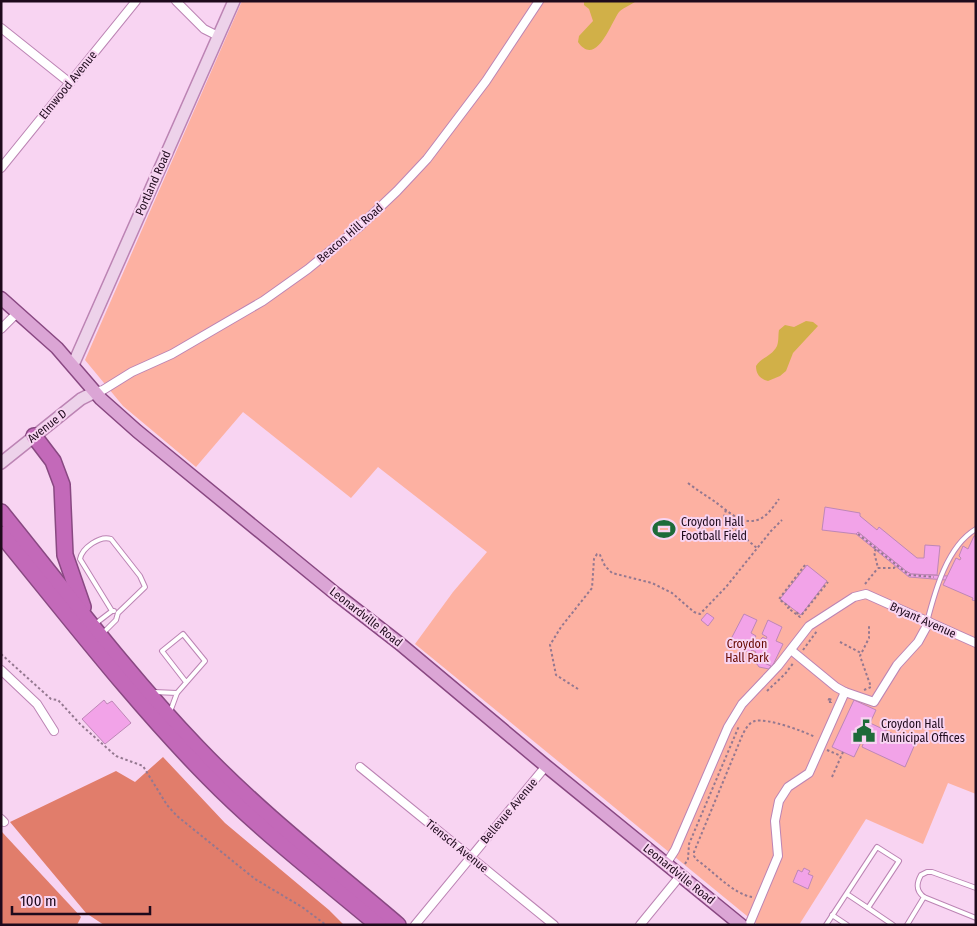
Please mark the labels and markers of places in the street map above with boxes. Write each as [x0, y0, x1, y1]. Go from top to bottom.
place label: Croydon Hall Football Field [681, 515, 747, 543]
sports icon: Croydon Hall Football Field [651, 516, 677, 542]
place label: Croydon Hall Municipal Offices [881, 717, 965, 745]
public building icon: Croydon Hall Municipal Offices [851, 718, 877, 744]

